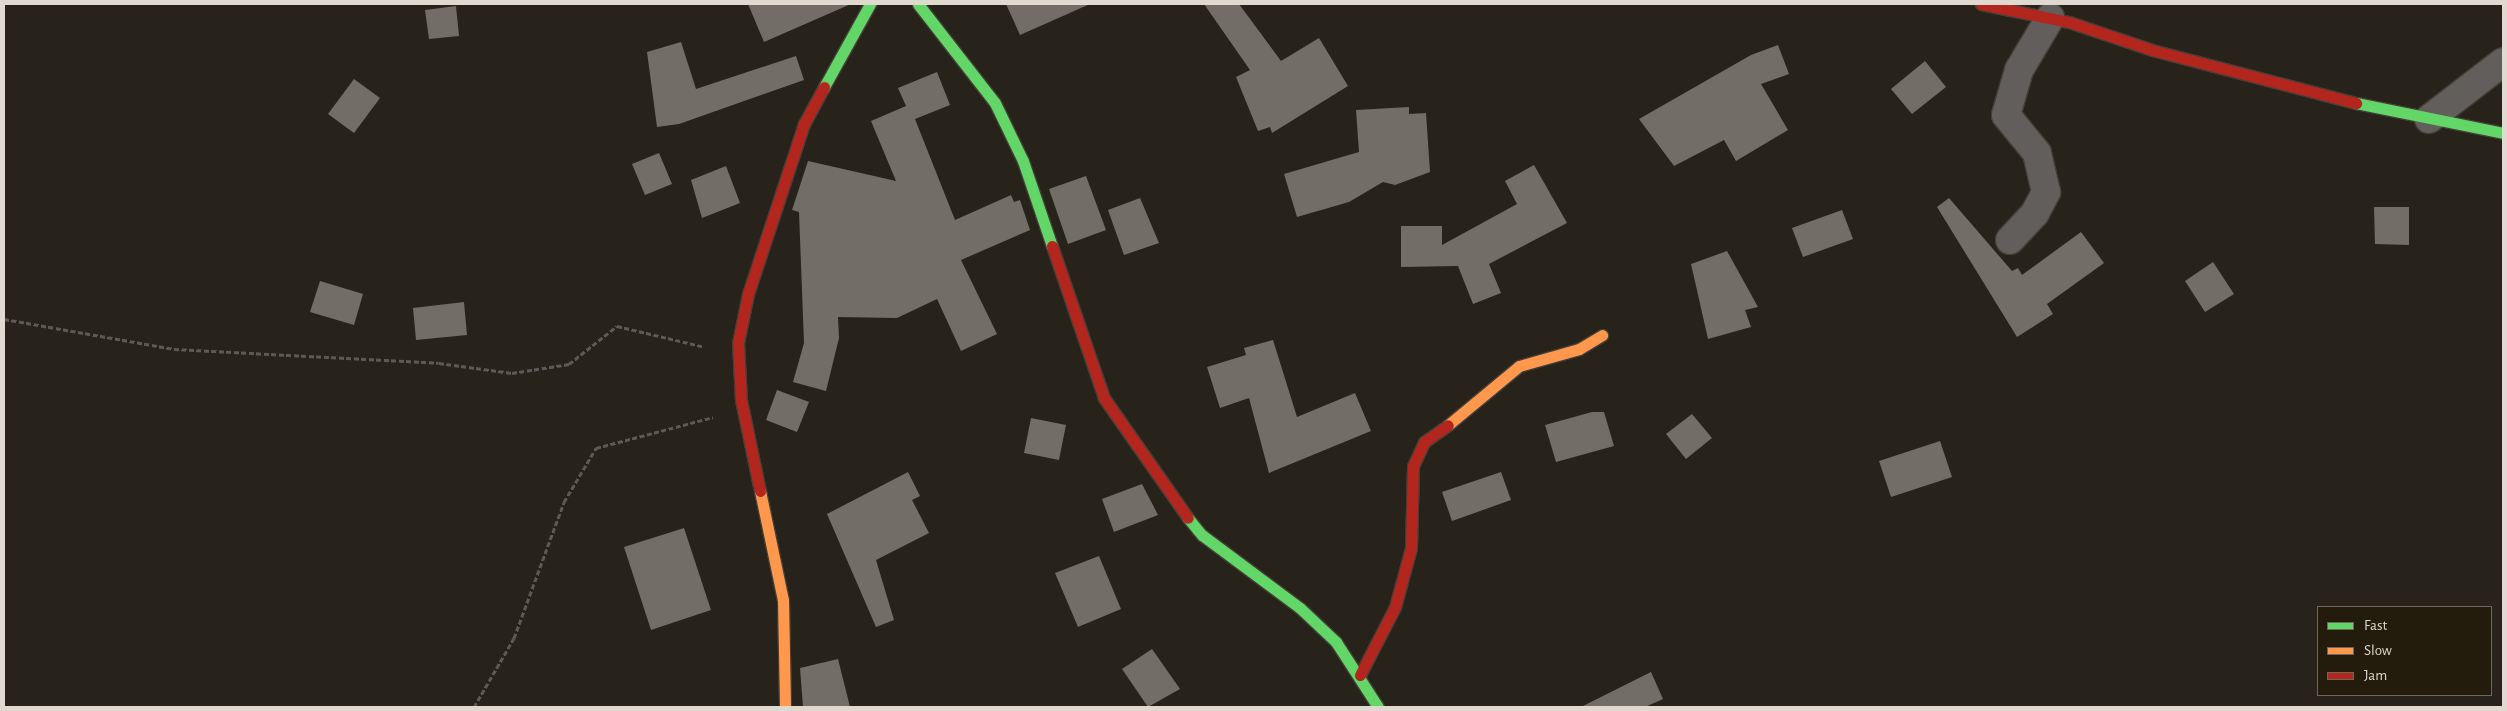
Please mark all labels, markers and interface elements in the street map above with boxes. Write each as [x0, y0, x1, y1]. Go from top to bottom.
legend [2317, 606, 2492, 696]
text: Fast [2364, 618, 2387, 633]
text: Slow [2364, 643, 2392, 658]
text: Jam [2364, 668, 2387, 683]

